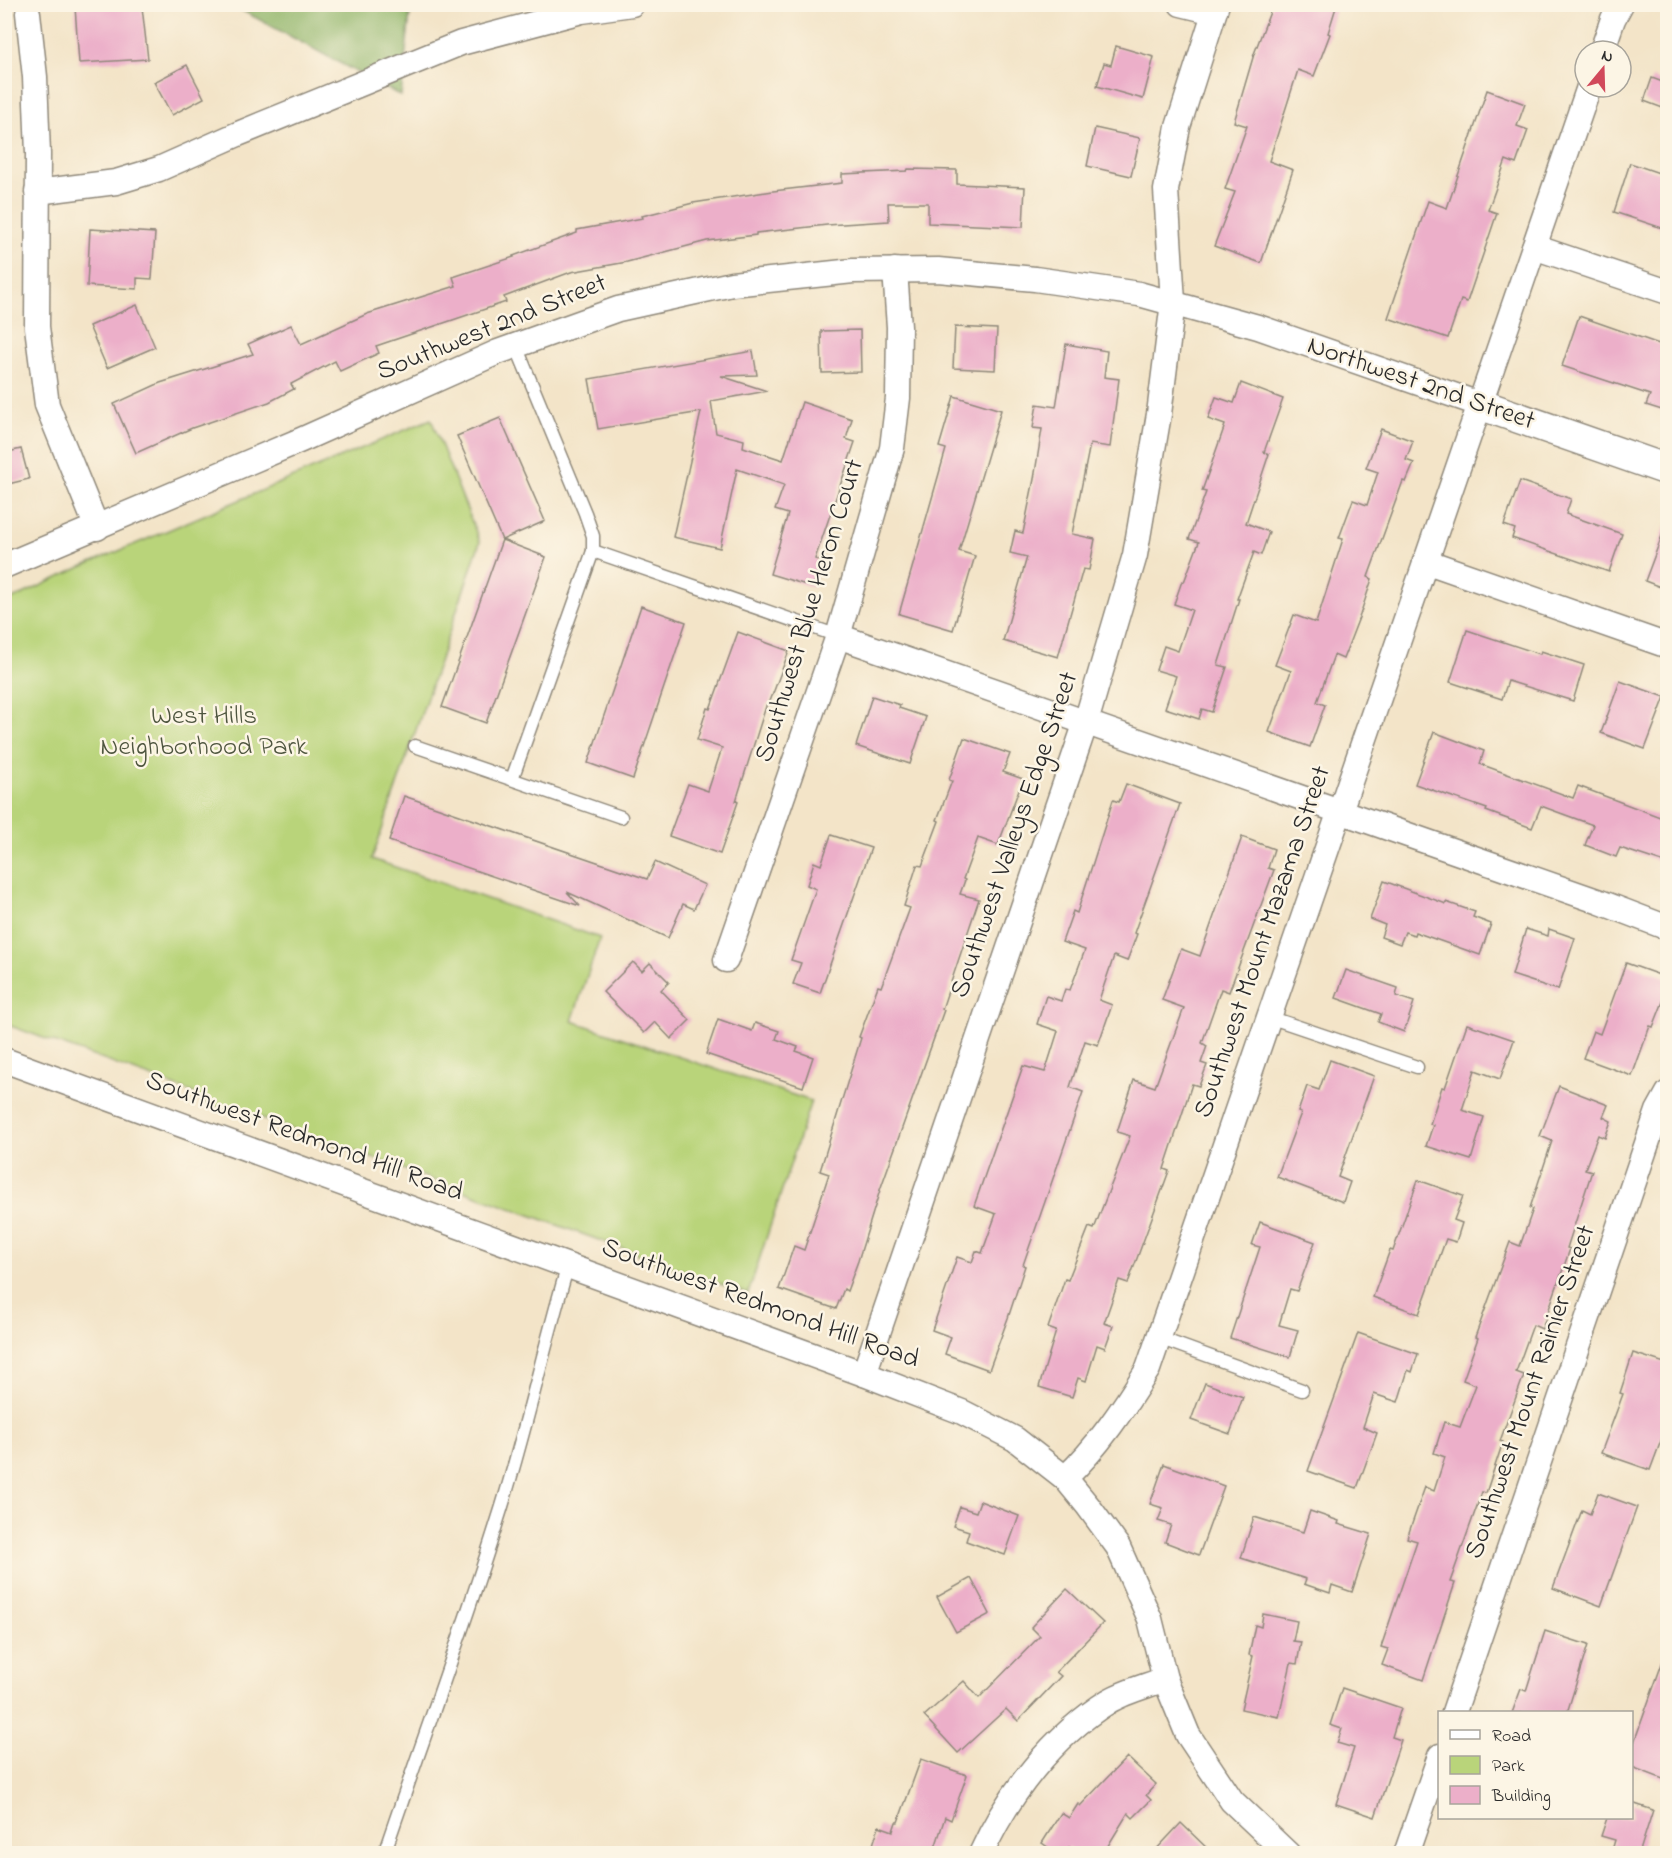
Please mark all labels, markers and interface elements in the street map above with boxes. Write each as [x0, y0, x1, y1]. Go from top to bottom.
north arrow [1573, 39, 1633, 99]
text: N [1598, 44, 1616, 70]
street label: Southwest 2nd Street [371, 264, 613, 392]
street label: Northwest 2nd Street [1302, 327, 1540, 441]
street label: Southwest Blue Heron Court [745, 455, 875, 767]
street label: Southwest Valleys Edge Street [941, 667, 1089, 1003]
park label: West Hills Neighborhood Park [100, 697, 308, 767]
street label: Southwest Mount Mazama Street [1184, 761, 1342, 1123]
street label: Southwest Redmond Hill Road [140, 1061, 468, 1213]
street label: Southwest Mount Rainier Street [1455, 1220, 1607, 1564]
street label: Southwest Redmond Hill Road [596, 1228, 924, 1380]
legend [1438, 1711, 1633, 1819]
text: Road [1492, 1724, 1531, 1750]
text: Park [1492, 1754, 1525, 1780]
text: Building [1491, 1784, 1551, 1811]

